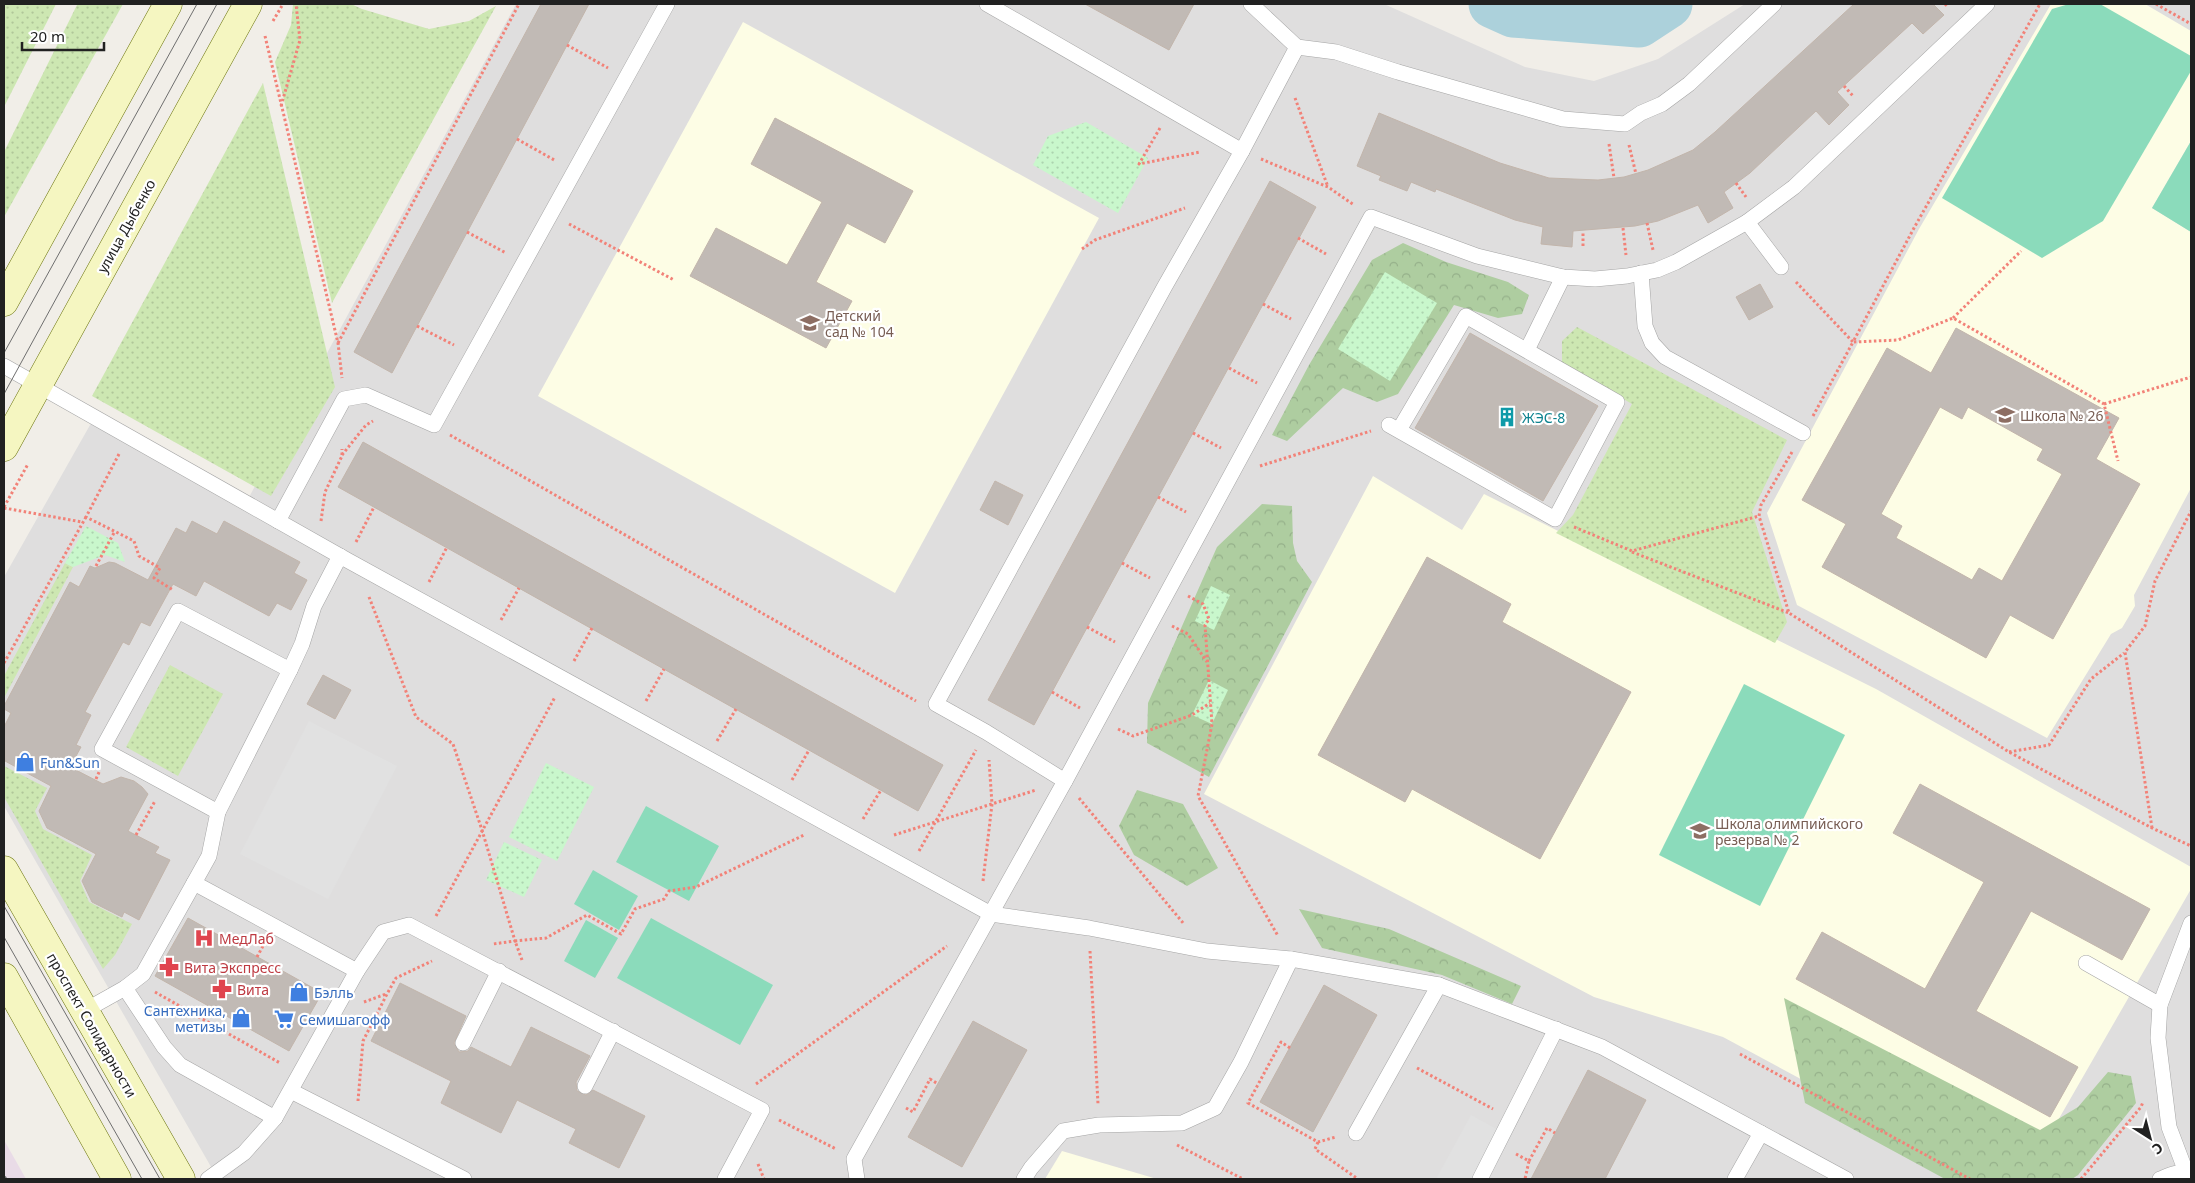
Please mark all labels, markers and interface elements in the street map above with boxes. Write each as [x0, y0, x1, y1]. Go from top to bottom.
scale bar [22, 20, 105, 52]
text: 20 m [30, 26, 65, 46]
street label: улица Дыбенко [92, 176, 160, 276]
place label: Детский сад № 104 [825, 306, 894, 341]
school or university icon: Детский сад № 104 [799, 312, 821, 334]
school or university icon: Школа № 26 [1994, 404, 2016, 426]
building icon: ЖЭС-8 [1496, 406, 1518, 428]
place label: Школа № 26 [2020, 406, 2104, 425]
place label: ЖЭС-8 [1522, 408, 1565, 427]
shop icon: Fun&Sun [14, 751, 36, 773]
place label: Fun&Sun [40, 753, 100, 772]
place label: Школа олимпийского резерва № 2 [1715, 814, 1863, 849]
school or university icon: Школа олимпийского резерва № 2 [1689, 820, 1711, 842]
hospital icon: МедЛаб [193, 927, 215, 949]
place label: МедЛаб [219, 929, 274, 948]
street label: проспект Солидарности [43, 949, 141, 1101]
pharmacy icon: Вита Экспресс [158, 956, 180, 978]
place label: Вита Экспресс [184, 958, 281, 977]
pharmacy icon: Вита [211, 978, 233, 1000]
place label: Вита [237, 980, 269, 999]
shop icon: Бэлль [288, 981, 310, 1003]
place label: Бэлль [314, 983, 354, 1002]
place label: Сантехника, метизы [144, 1001, 226, 1036]
shop icon: Сантехника, метизы [230, 1007, 252, 1029]
supermarket icon: Семишагофф [273, 1008, 295, 1030]
place label: Семишагофф [299, 1010, 390, 1029]
north arrow [2125, 1113, 2175, 1163]
text: С [2149, 1139, 2167, 1159]

